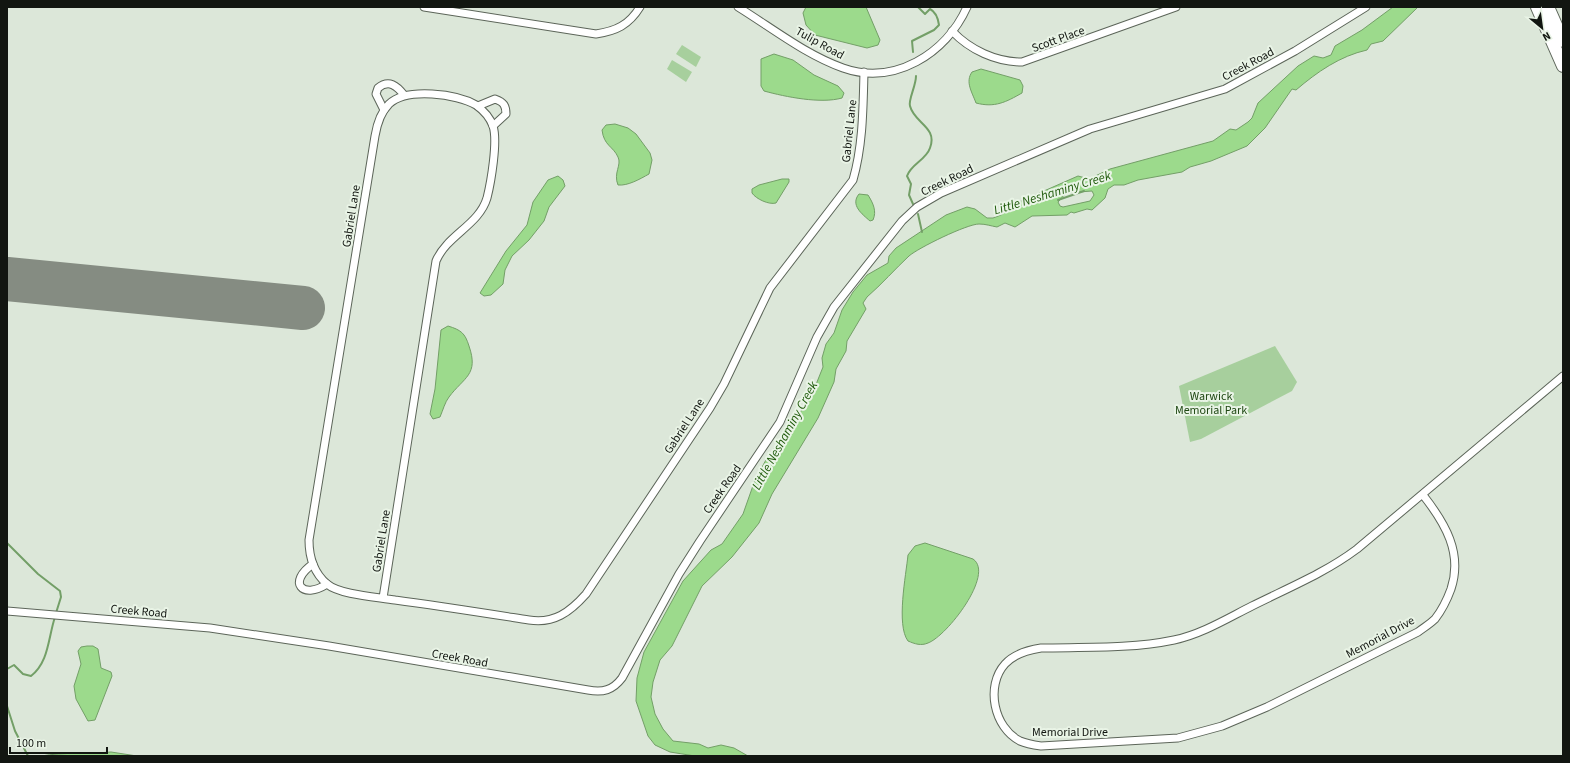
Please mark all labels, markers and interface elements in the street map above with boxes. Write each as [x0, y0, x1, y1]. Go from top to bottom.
north arrow [1522, 8, 1562, 48]
street label: Scott Place [1029, 22, 1087, 57]
street label: Tulip Road [792, 23, 847, 64]
text: N [1540, 28, 1553, 45]
street label: Creek Road [1219, 44, 1277, 85]
street label: Gabriel Lane [838, 99, 861, 163]
street label: Creek Road [918, 160, 977, 201]
water label: Little Neshaminy Creek [991, 166, 1114, 219]
street label: Gabriel Lane [338, 184, 365, 249]
water label: Little Neshaminy Creek [748, 377, 823, 493]
park label: Warwick Memorial Park [1175, 388, 1247, 419]
street label: Gabriel Lane [660, 395, 709, 457]
street label: Creek Road [699, 461, 746, 517]
street label: Gabriel Lane [368, 509, 395, 574]
street label: Creek Road [110, 601, 168, 622]
street label: Memorial Drive [1343, 612, 1418, 663]
street label: Creek Road [430, 645, 489, 672]
street label: Memorial Drive [1032, 724, 1108, 741]
scale bar [10, 729, 107, 755]
text: 100 m [16, 735, 46, 752]

